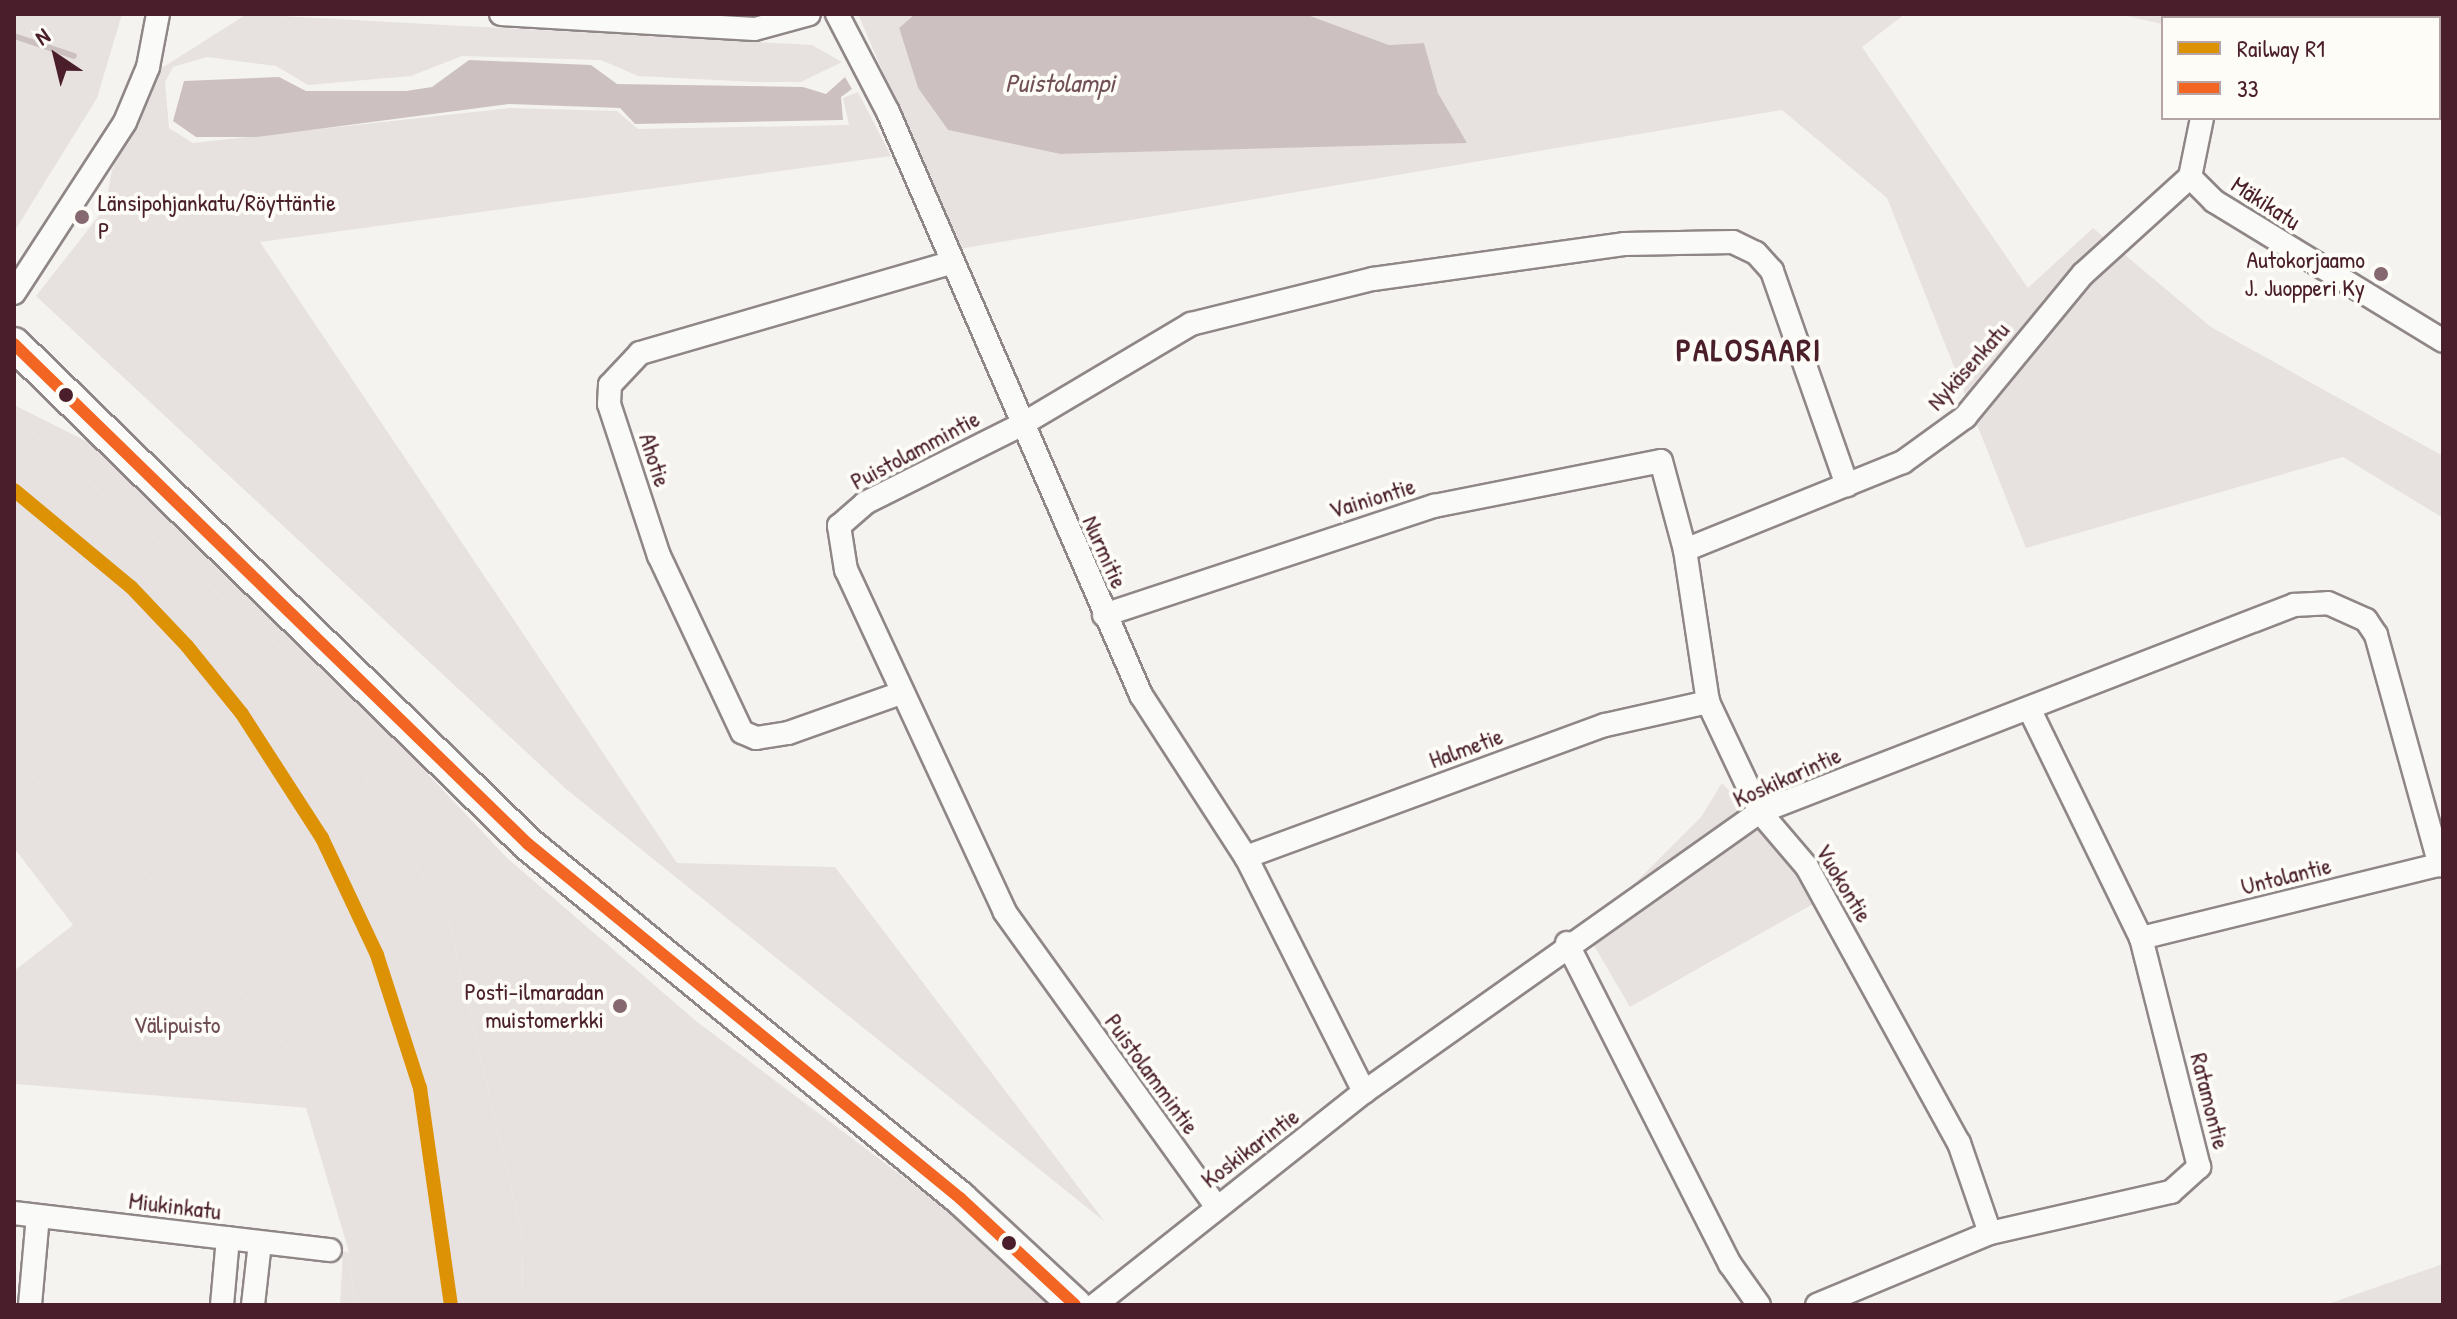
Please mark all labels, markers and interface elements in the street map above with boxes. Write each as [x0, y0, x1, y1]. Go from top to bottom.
north arrow [16, 16, 96, 96]
legend [2161, 16, 2441, 120]
text: N [29, 21, 56, 52]
text: Railway R1 [2237, 32, 2325, 64]
water label: Puistolampi [1005, 67, 1115, 99]
text: 33 [2237, 72, 2259, 104]
street label: Mäkikatu [2226, 170, 2306, 236]
place label: Länsipohjankatu/Röyttäntie P [98, 189, 336, 245]
marker: Länsipohjankatu/Röyttäntie P [73, 208, 91, 226]
place label: Autokorjaamo J. Juopperi Ky [2244, 246, 2365, 302]
marker: Autokorjaamo J. Juopperi Ky [2372, 265, 2390, 283]
street label: Nykäsenkatu [1921, 316, 2015, 416]
district label: PALOSAARI [1676, 331, 1822, 369]
unlabelled marker [58, 387, 74, 403]
street label: Puistolammintie [846, 404, 984, 496]
street label: Ahotie [633, 430, 677, 490]
street label: Vainiontie [1326, 471, 1418, 525]
street label: Nurmitie [1076, 511, 1134, 593]
street label: Halmetie [1425, 721, 1507, 775]
street label: Koskikarintie [1729, 740, 1845, 814]
street label: Vuokontie [1809, 839, 1879, 927]
street label: Untolantie [2238, 851, 2334, 901]
place label: Posti-ilmaradan muistomerkki [464, 978, 604, 1034]
marker: Posti-ilmaradan muistomerkki [611, 997, 629, 1015]
street label: Puistolammintie [1099, 1008, 1205, 1140]
park label: Välipuisto [133, 1011, 221, 1039]
street label: Ratamontie [2184, 1050, 2236, 1152]
street label: Koskikarintie [1195, 1102, 1305, 1194]
street label: Miukinkatu [127, 1186, 223, 1226]
unlabelled marker [1001, 1235, 1017, 1251]

